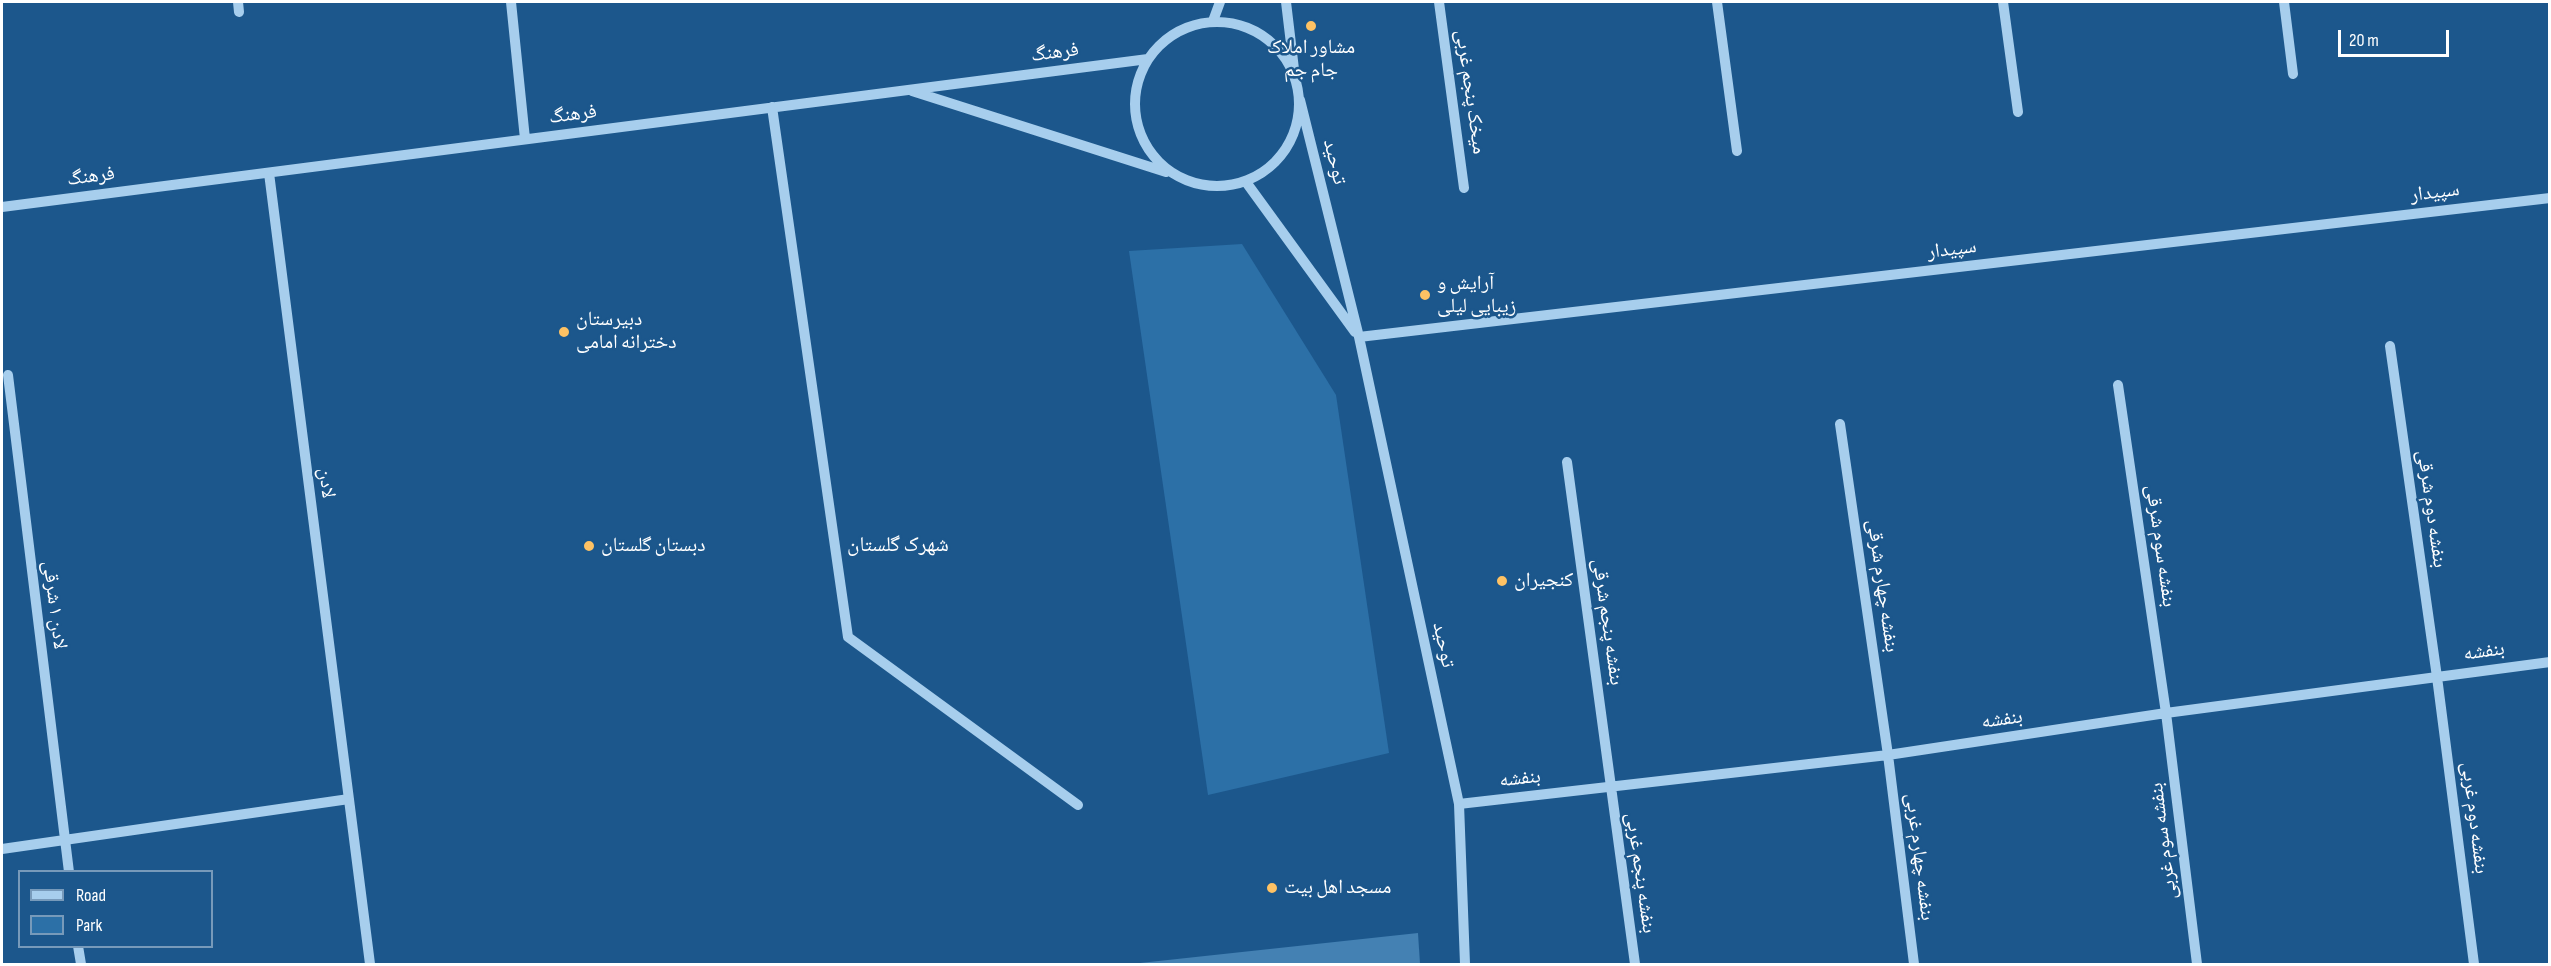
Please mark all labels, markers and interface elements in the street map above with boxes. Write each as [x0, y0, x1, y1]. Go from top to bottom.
scale bar [2341, 18, 2452, 56]
marker: مشاور املاک جام جم [1304, 19, 1318, 33]
street label: میخک پنجم غربی [1449, 28, 1491, 156]
text: 20 m [2349, 30, 2379, 51]
place label: مشاور املاک جام جم [1267, 36, 1355, 83]
street label: فرهنگ [1030, 38, 1080, 68]
street label: فرهنگ [548, 100, 598, 130]
street label: توحید [1317, 137, 1351, 187]
street label: فرهنگ [66, 162, 116, 192]
street label: سپیدار [2409, 178, 2461, 208]
street label: سپیدار [1926, 235, 1978, 265]
place label: آرایش و زیبایی لیلی [1437, 272, 1516, 319]
marker: آرایش و زیبایی لیلی [1418, 288, 1432, 302]
place label: دبیرستان دخترانه امامی [576, 308, 677, 355]
marker: دبیرستان دخترانه امامی [557, 325, 571, 339]
street label: بنفشه دوم شرقی [2411, 449, 2451, 569]
street label: لادن [312, 466, 340, 500]
street label: بنفشه سوم شرقی [2140, 483, 2180, 609]
street label: بنفشه چهارم شرقی [1861, 518, 1903, 654]
district label: شهرک گلستان [847, 533, 949, 559]
place label: دبستان گلستان [601, 534, 706, 558]
marker: دبستان گلستان [582, 539, 596, 553]
street label: بنفشه پنجم شرقی [1586, 557, 1628, 687]
street label: لادن ۱ شرقی [37, 559, 71, 651]
place label: کنجیران [1514, 569, 1573, 593]
marker: کنجیران [1495, 574, 1509, 588]
street label: توحید [1427, 620, 1459, 670]
street label: بنفشه [2462, 637, 2506, 667]
street label: بنفشه [1980, 705, 2024, 735]
street label: بنفشه دوم غربی [2455, 761, 2493, 875]
street label: بنفشه [1498, 765, 1542, 793]
street label: بنفشه سوم غربی [2145, 781, 2183, 901]
street label: بنفشه چهارم غربی [1899, 792, 1939, 922]
street label: بنفشه پنجم غربی [1620, 811, 1660, 935]
legend [18, 870, 213, 948]
place label: مسجد اهل بیت [1284, 876, 1391, 900]
marker: مسجد اهل بیت [1265, 881, 1279, 895]
text: Road [76, 885, 106, 906]
text: Park [76, 915, 102, 936]

